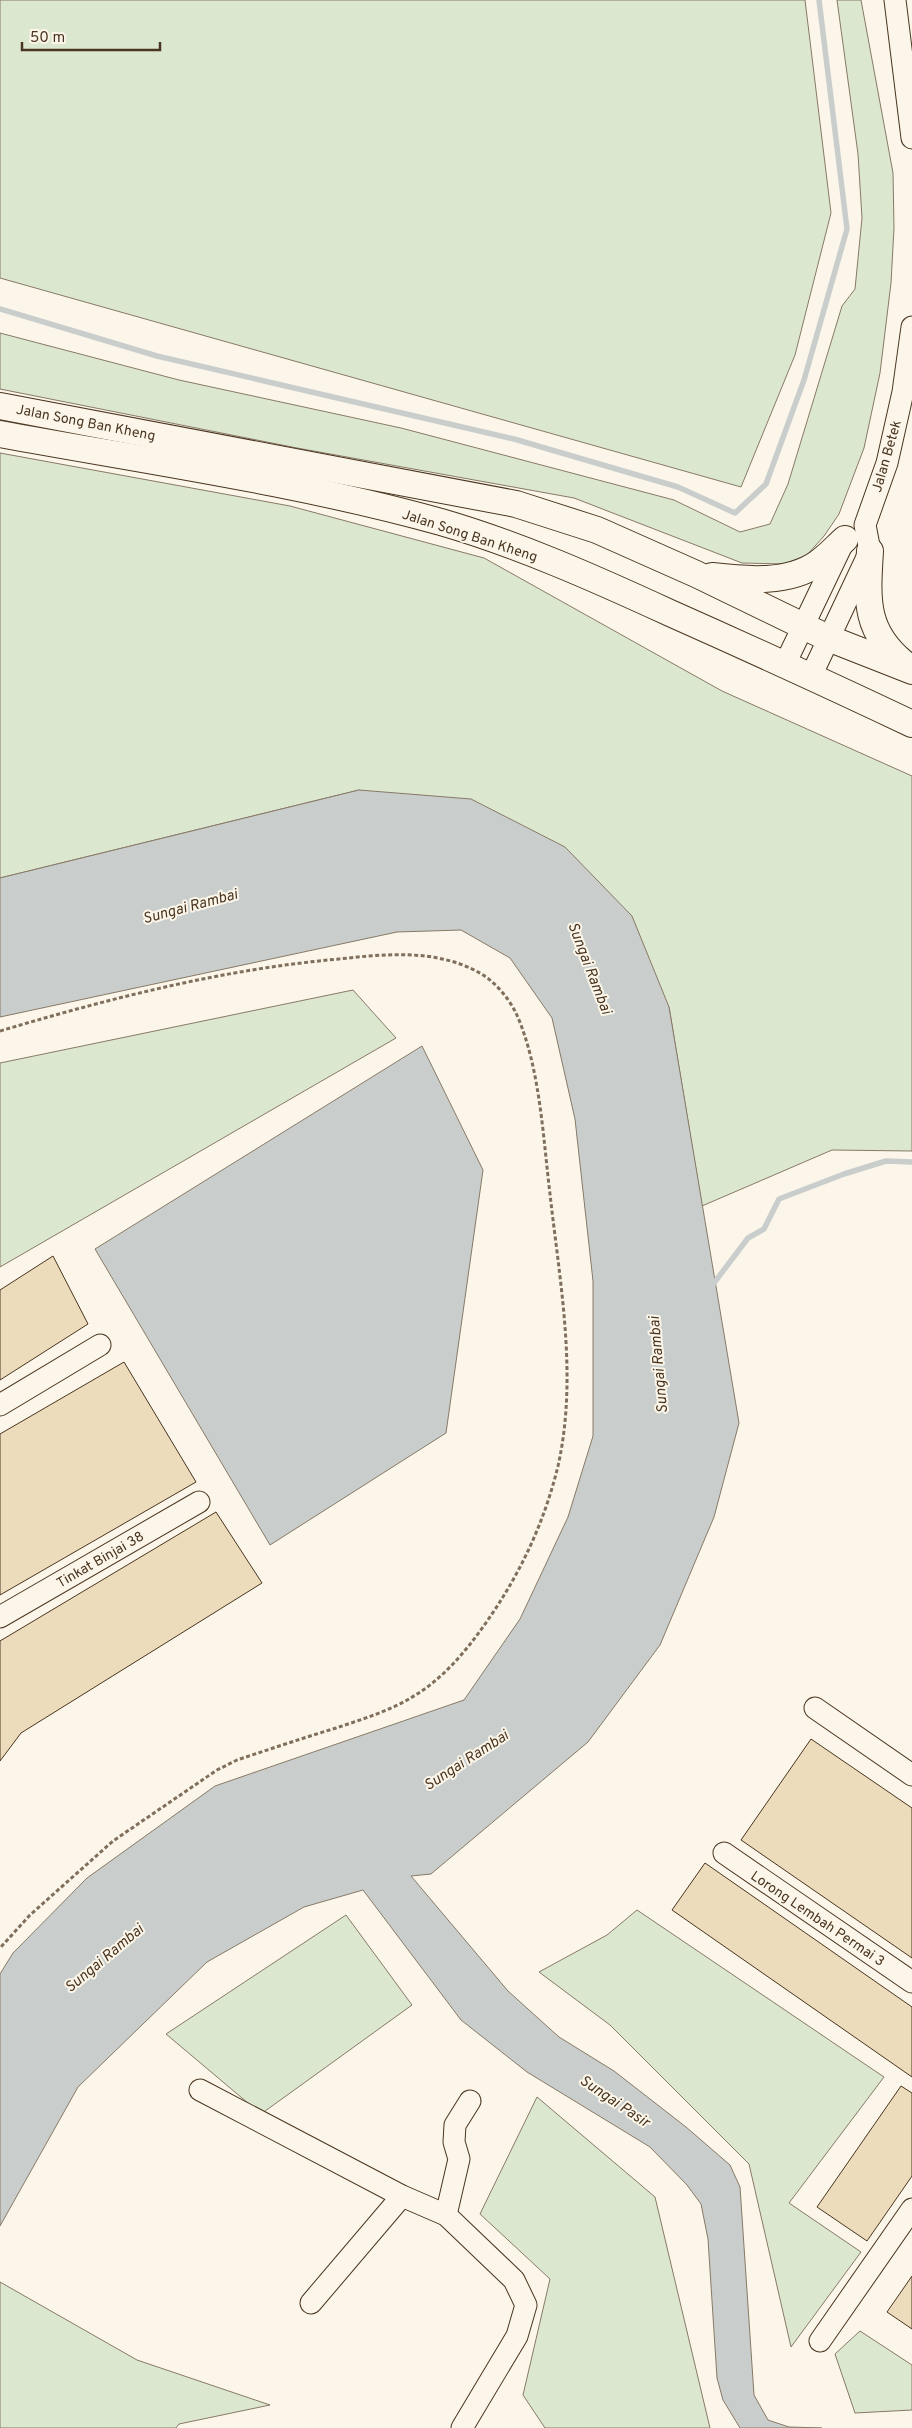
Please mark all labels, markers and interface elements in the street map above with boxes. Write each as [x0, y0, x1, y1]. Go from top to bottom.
scale bar [22, 20, 160, 52]
text: 50 m [30, 29, 65, 48]
street label: Jalan Song Ban Kheng [15, 402, 157, 445]
street label: Jalan Betek [869, 418, 906, 494]
street label: Jalan Song Ban Kheng [400, 506, 539, 566]
water label: Sungai Rambai [141, 885, 241, 929]
water label: Sungai Rambai [562, 920, 615, 1019]
water label: Sungai Rambai [646, 1314, 673, 1414]
street label: Tinkat Binjai 38 [54, 1528, 148, 1592]
water label: Sungai Rambai [421, 1726, 514, 1796]
street label: Lorong Lembah Permai 3 [747, 1868, 887, 1970]
water label: Sungai Rambai [62, 1920, 149, 1998]
water label: Sungai Pasir [575, 2072, 654, 2133]

